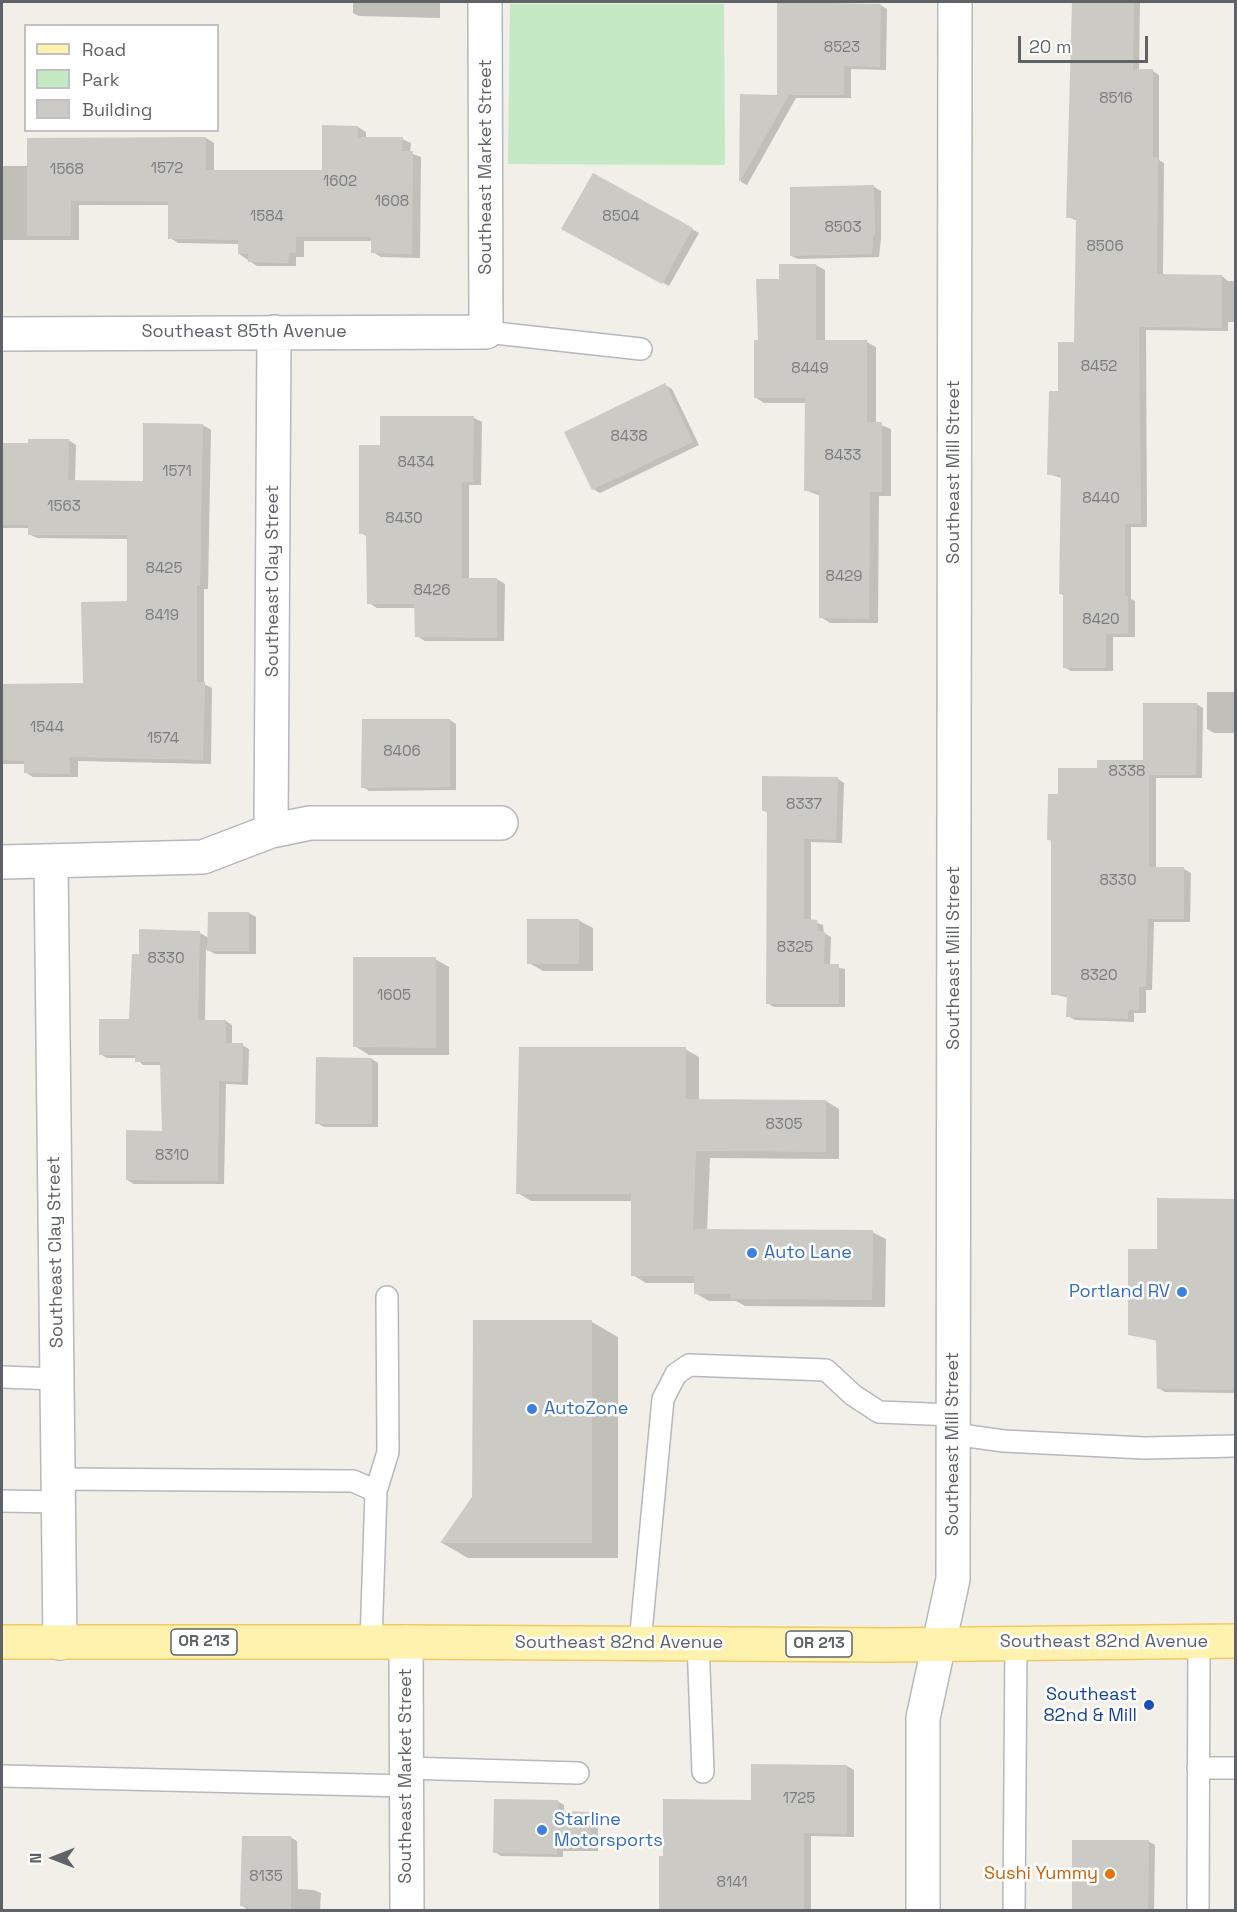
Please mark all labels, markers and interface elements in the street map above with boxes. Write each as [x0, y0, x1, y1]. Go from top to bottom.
legend [24, 24, 219, 132]
scale bar [1021, 24, 1152, 62]
text: 20 m [1029, 35, 1072, 58]
text: Road [82, 38, 126, 61]
house number: 8523 [824, 39, 860, 57]
street label: Southeast Market Street [475, 59, 497, 275]
text: Park [82, 68, 119, 91]
house number: 8516 [1099, 90, 1133, 108]
text: Building [82, 98, 152, 121]
house number: 1572 [151, 160, 183, 178]
house number: 1568 [50, 161, 84, 179]
house number: 1602 [323, 173, 357, 191]
house number: 1608 [375, 193, 409, 211]
house number: 1584 [250, 208, 284, 226]
house number: 8504 [602, 208, 640, 226]
house number: 8503 [824, 219, 862, 237]
house number: 8506 [1086, 238, 1124, 256]
street label: Southeast 85th Avenue [141, 321, 347, 343]
house number: 8452 [1081, 358, 1117, 376]
house number: 8449 [791, 360, 829, 378]
street label: Southeast Mill Street [943, 380, 965, 564]
house number: 8438 [610, 428, 648, 446]
house number: 8433 [825, 447, 861, 465]
house number: 8434 [397, 454, 435, 472]
house number: 1571 [162, 463, 192, 481]
street label: Southeast Clay Street [262, 485, 284, 677]
house number: 8440 [1082, 490, 1120, 508]
house number: 1563 [47, 498, 81, 516]
house number: 8430 [385, 510, 423, 528]
house number: 8425 [146, 560, 182, 578]
house number: 8429 [826, 568, 862, 586]
house number: 8426 [414, 582, 450, 600]
house number: 8419 [145, 607, 179, 625]
house number: 8420 [1082, 611, 1120, 629]
house number: 1544 [30, 719, 64, 737]
house number: 1574 [147, 730, 179, 748]
house number: 8406 [383, 743, 421, 761]
house number: 8338 [1109, 763, 1145, 781]
house number: 8337 [786, 796, 822, 814]
street label: Southeast Mill Street [943, 866, 965, 1050]
house number: 8330 [1099, 872, 1137, 890]
house number: 8325 [777, 939, 813, 957]
house number: 8330 [147, 950, 185, 968]
house number: 8320 [1080, 967, 1118, 985]
house number: 1605 [377, 987, 411, 1005]
house number: 8305 [765, 1116, 803, 1134]
house number: 8310 [155, 1147, 189, 1165]
street label: Southeast Clay Street [44, 1156, 68, 1348]
place label: Auto Lane [764, 1242, 852, 1264]
marker: Auto Lane [745, 1246, 759, 1260]
place label: Portland RV [1069, 1281, 1170, 1303]
marker: Portland RV [1175, 1285, 1189, 1299]
street label: Southeast Mill Street [942, 1352, 964, 1536]
place label: AutoZone [544, 1398, 628, 1420]
marker: AutoZone [525, 1402, 539, 1416]
road number: OR 213 [171, 1629, 237, 1655]
road number: OR 213 [786, 1631, 852, 1657]
street label: Southeast 82nd Avenue [1000, 1631, 1208, 1653]
street label: Southeast 82nd Avenue [515, 1632, 723, 1654]
street label: Southeast Market Street [395, 1668, 417, 1884]
place label: Southeast 82nd & Mill [1043, 1684, 1137, 1726]
marker: Southeast 82nd & Mill [1142, 1698, 1156, 1712]
house number: 1725 [783, 1790, 815, 1808]
place label: Starline Motorsports [554, 1809, 663, 1852]
marker: Starline Motorsports [535, 1823, 549, 1837]
north arrow [24, 1828, 84, 1888]
text: N [25, 1853, 46, 1863]
place label: Sushi Yummy [984, 1863, 1098, 1885]
marker: Sushi Yummy [1103, 1867, 1117, 1881]
house number: 8135 [249, 1868, 283, 1886]
house number: 8141 [717, 1874, 747, 1892]

